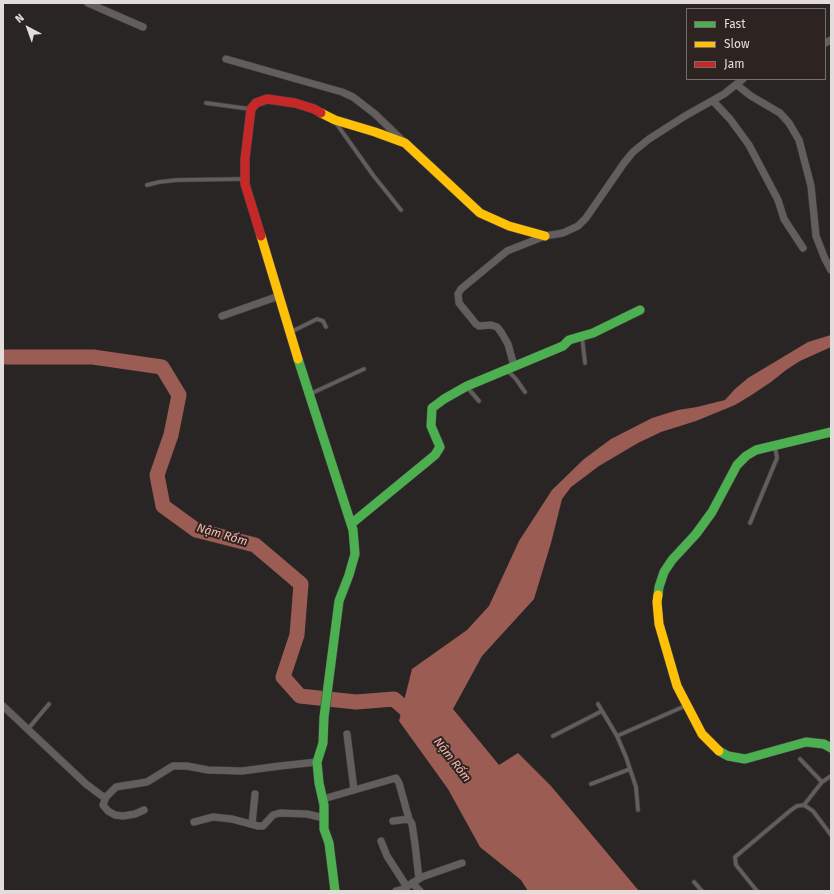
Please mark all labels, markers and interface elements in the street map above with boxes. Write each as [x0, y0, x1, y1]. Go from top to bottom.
north arrow [8, 8, 48, 48]
legend [686, 8, 826, 80]
text: N [13, 11, 27, 26]
text: Fast [724, 17, 746, 31]
text: Slow [724, 37, 750, 51]
text: Jam [724, 57, 744, 71]
water label: Nậm Rốm [195, 521, 249, 549]
water label: Nậm Rốm [430, 735, 474, 785]

